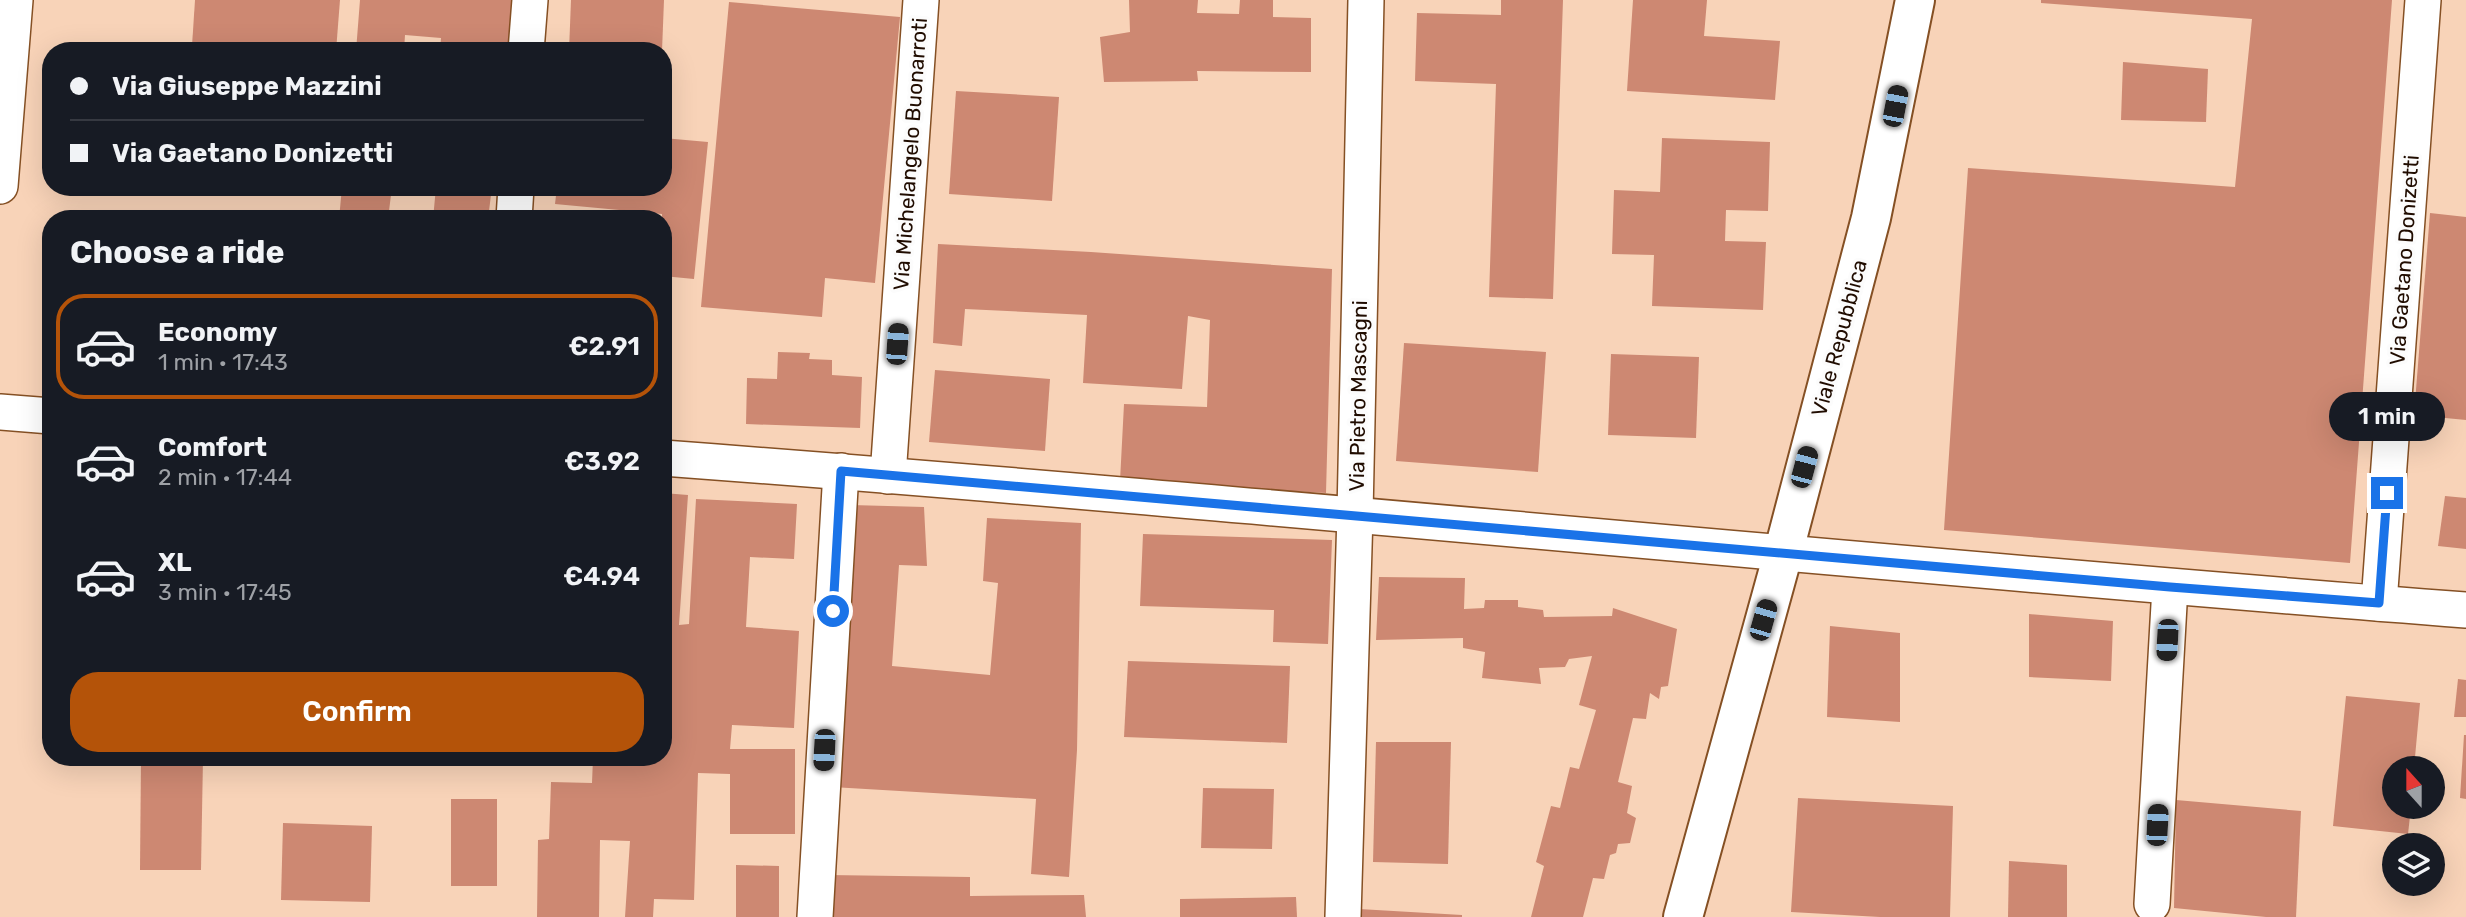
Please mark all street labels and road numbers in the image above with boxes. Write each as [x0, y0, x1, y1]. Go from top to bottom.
street label: Via Michelangelo Buonarroti [888, 17, 932, 291]
street label: Via Gaetano Donizetti [2384, 154, 2424, 366]
street label: Viale Repubblica [1806, 257, 1872, 419]
street label: Via Pietro Mascagni [1344, 300, 1372, 492]

